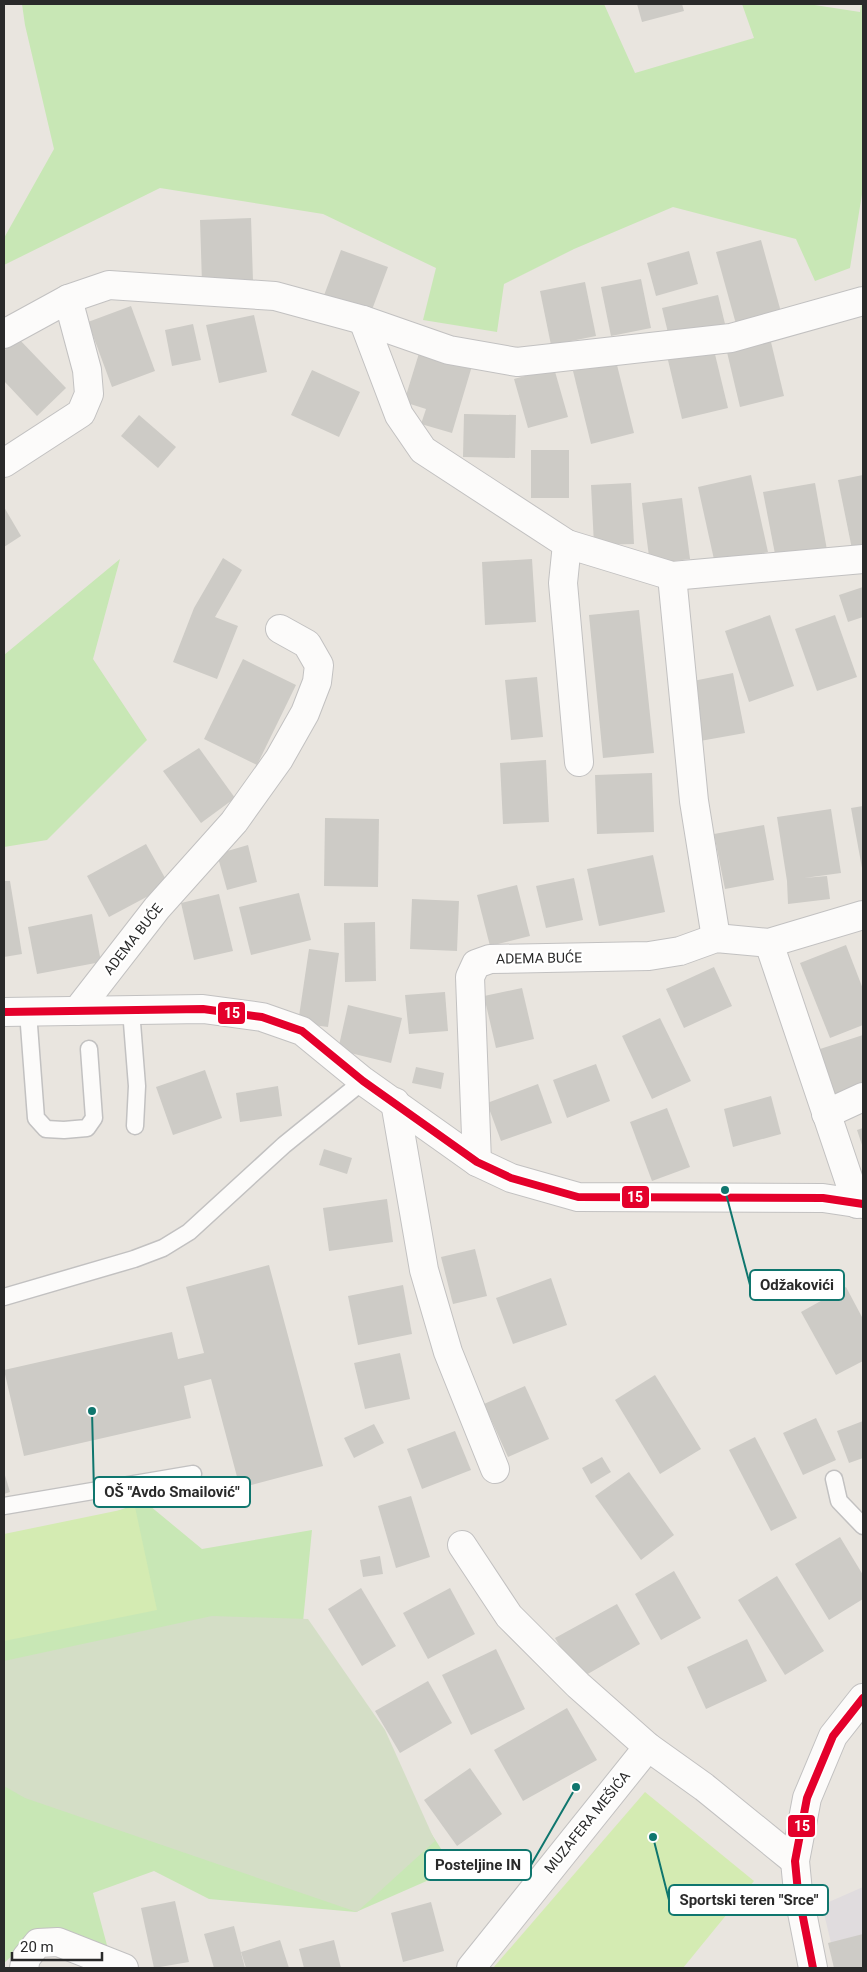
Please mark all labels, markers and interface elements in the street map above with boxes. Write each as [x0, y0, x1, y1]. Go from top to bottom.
street label: ADEMA BUĆE [99, 900, 166, 978]
street label: ADEMA BUĆE [496, 948, 582, 967]
line badge: 15 [217, 1001, 246, 1025]
text: 15 [224, 1005, 240, 1021]
line badge: 15 [621, 1185, 650, 1209]
text: 15 [627, 1189, 643, 1205]
callout: Odžakovići [750, 1270, 844, 1300]
text: Odžakovići [760, 1276, 834, 1294]
callout: OŠ "Avdo Smailović" [94, 1477, 250, 1507]
text: OŠ "Avdo Smailović" [104, 1483, 240, 1501]
street label: MUZAFERA MEŠIĆA [540, 1767, 633, 1876]
line badge: 15 [787, 1814, 816, 1838]
text: 15 [794, 1818, 810, 1834]
callout: Posteljine IN [425, 1850, 531, 1880]
text: Posteljine IN [435, 1856, 521, 1874]
callout: Sportski teren "Srce" [669, 1885, 828, 1915]
text: Sportski teren "Srce" [679, 1891, 819, 1909]
scale bar [12, 1930, 102, 1962]
text: 20 m [20, 1938, 54, 1956]

